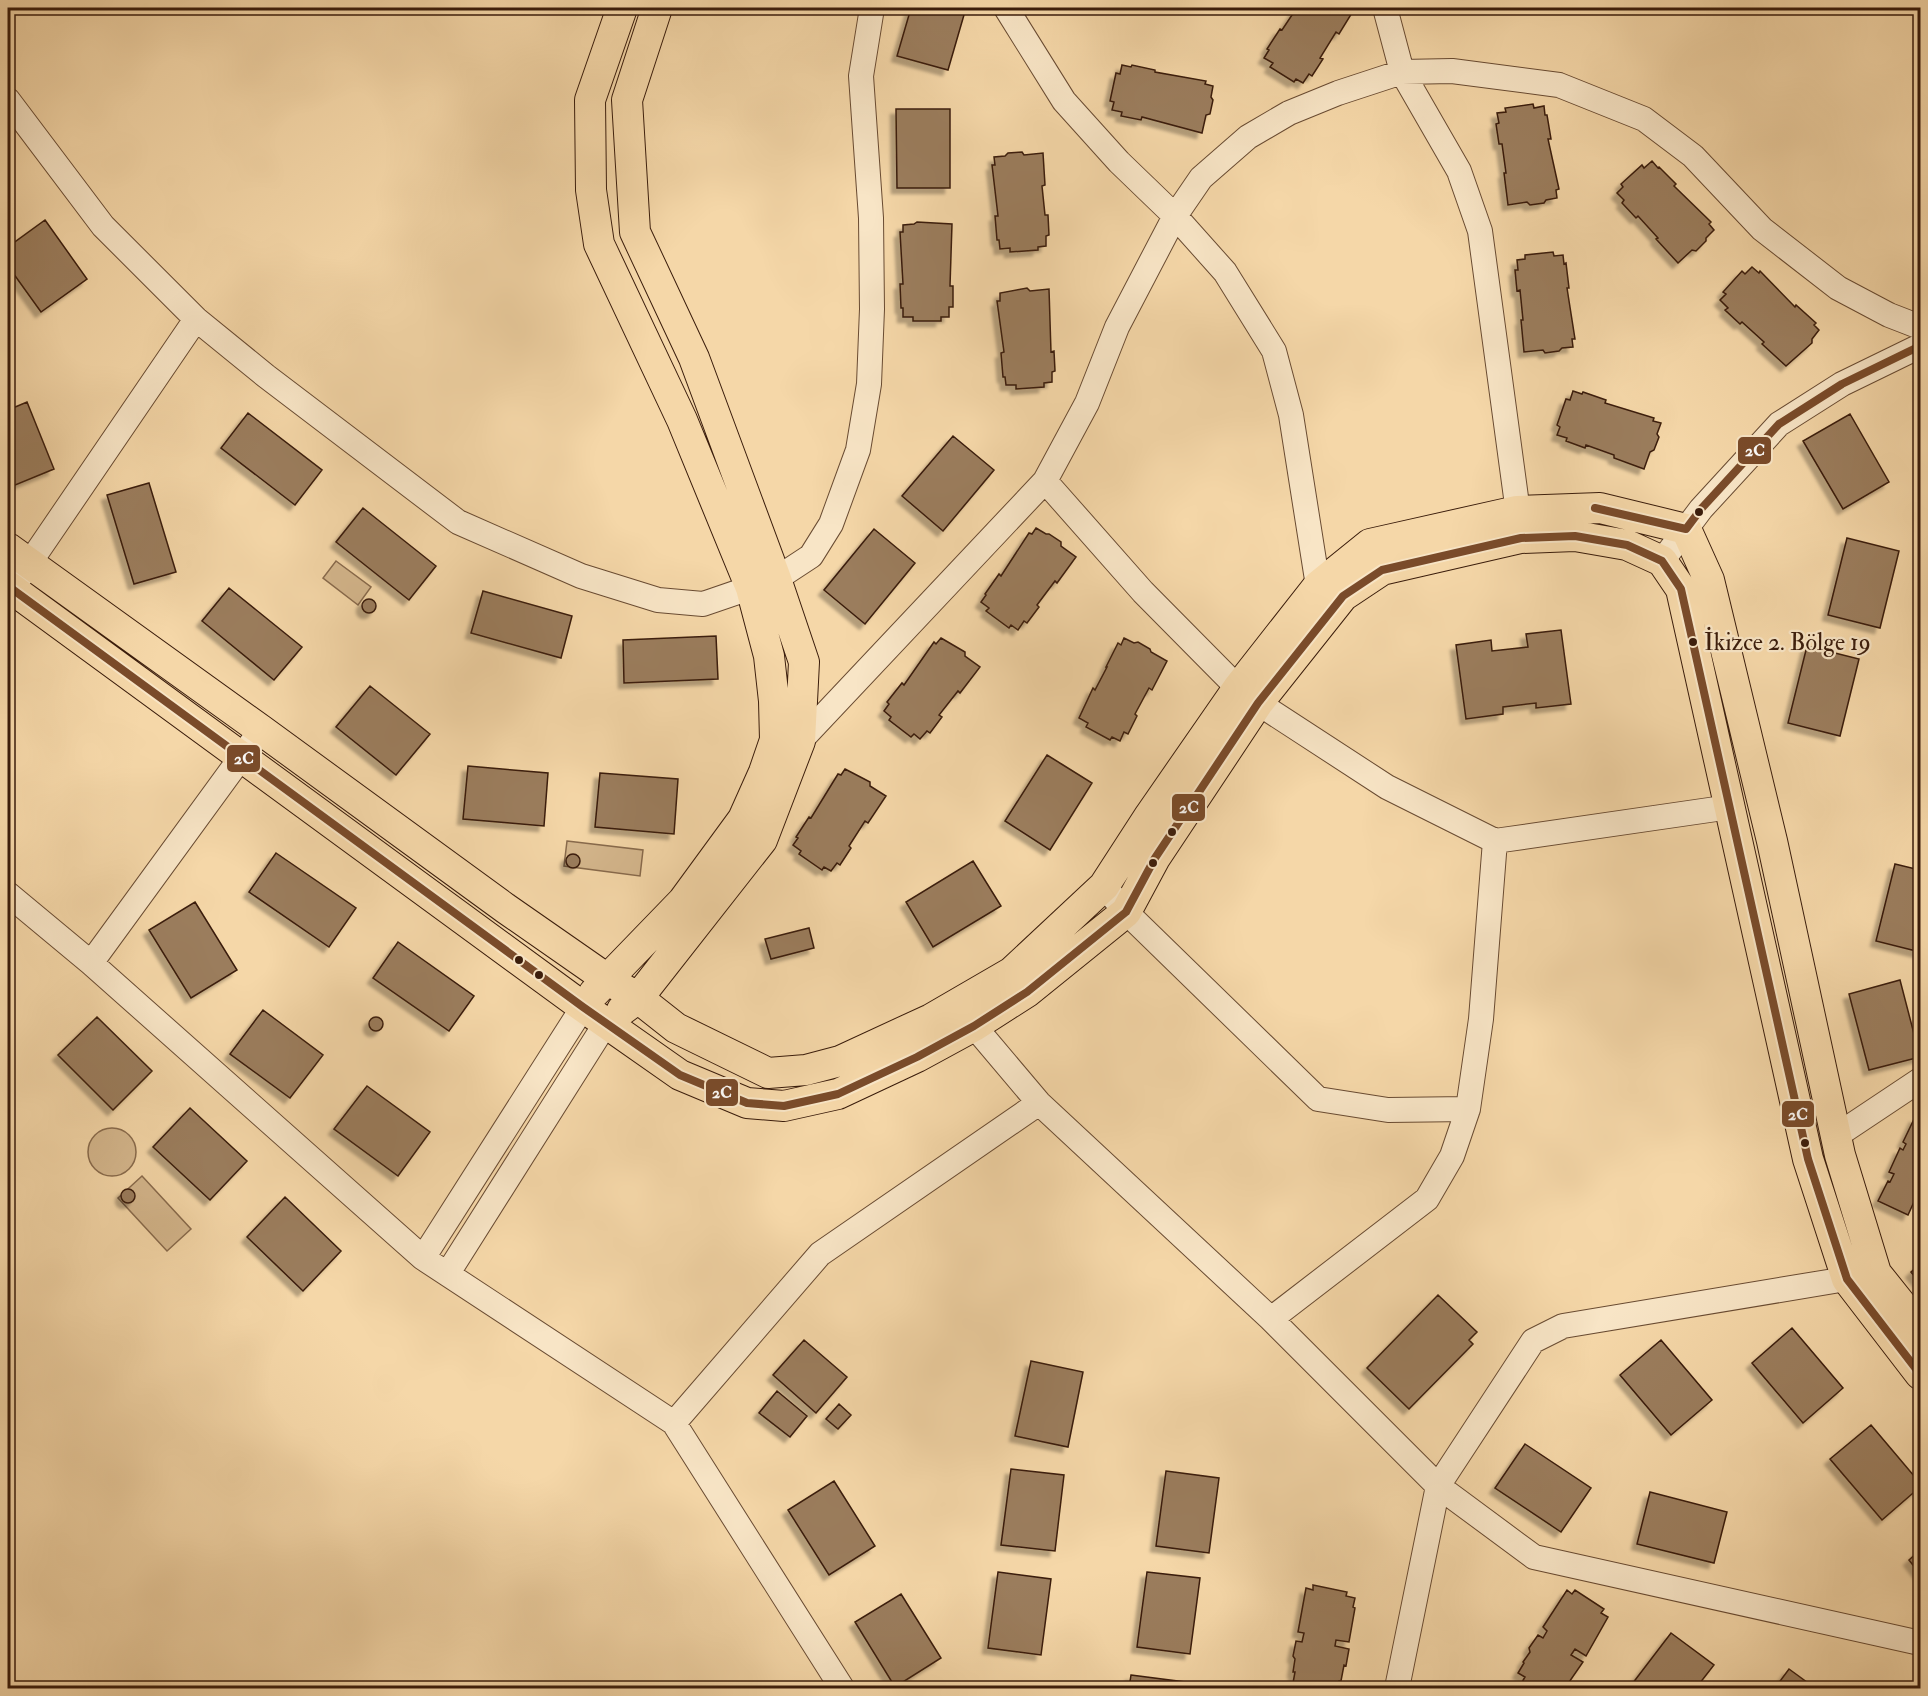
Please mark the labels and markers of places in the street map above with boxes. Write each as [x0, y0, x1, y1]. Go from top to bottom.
unlabelled marker [1693, 506, 1705, 518]
place label: İkizce 2. Bölge 19 [1704, 626, 1871, 658]
marker: İkizce 2. Bölge 19 [1687, 636, 1699, 648]
unlabelled marker [1166, 826, 1178, 838]
unlabelled marker [1147, 857, 1159, 869]
unlabelled marker [513, 954, 525, 966]
unlabelled marker [533, 969, 545, 981]
unlabelled marker [1799, 1137, 1811, 1149]

